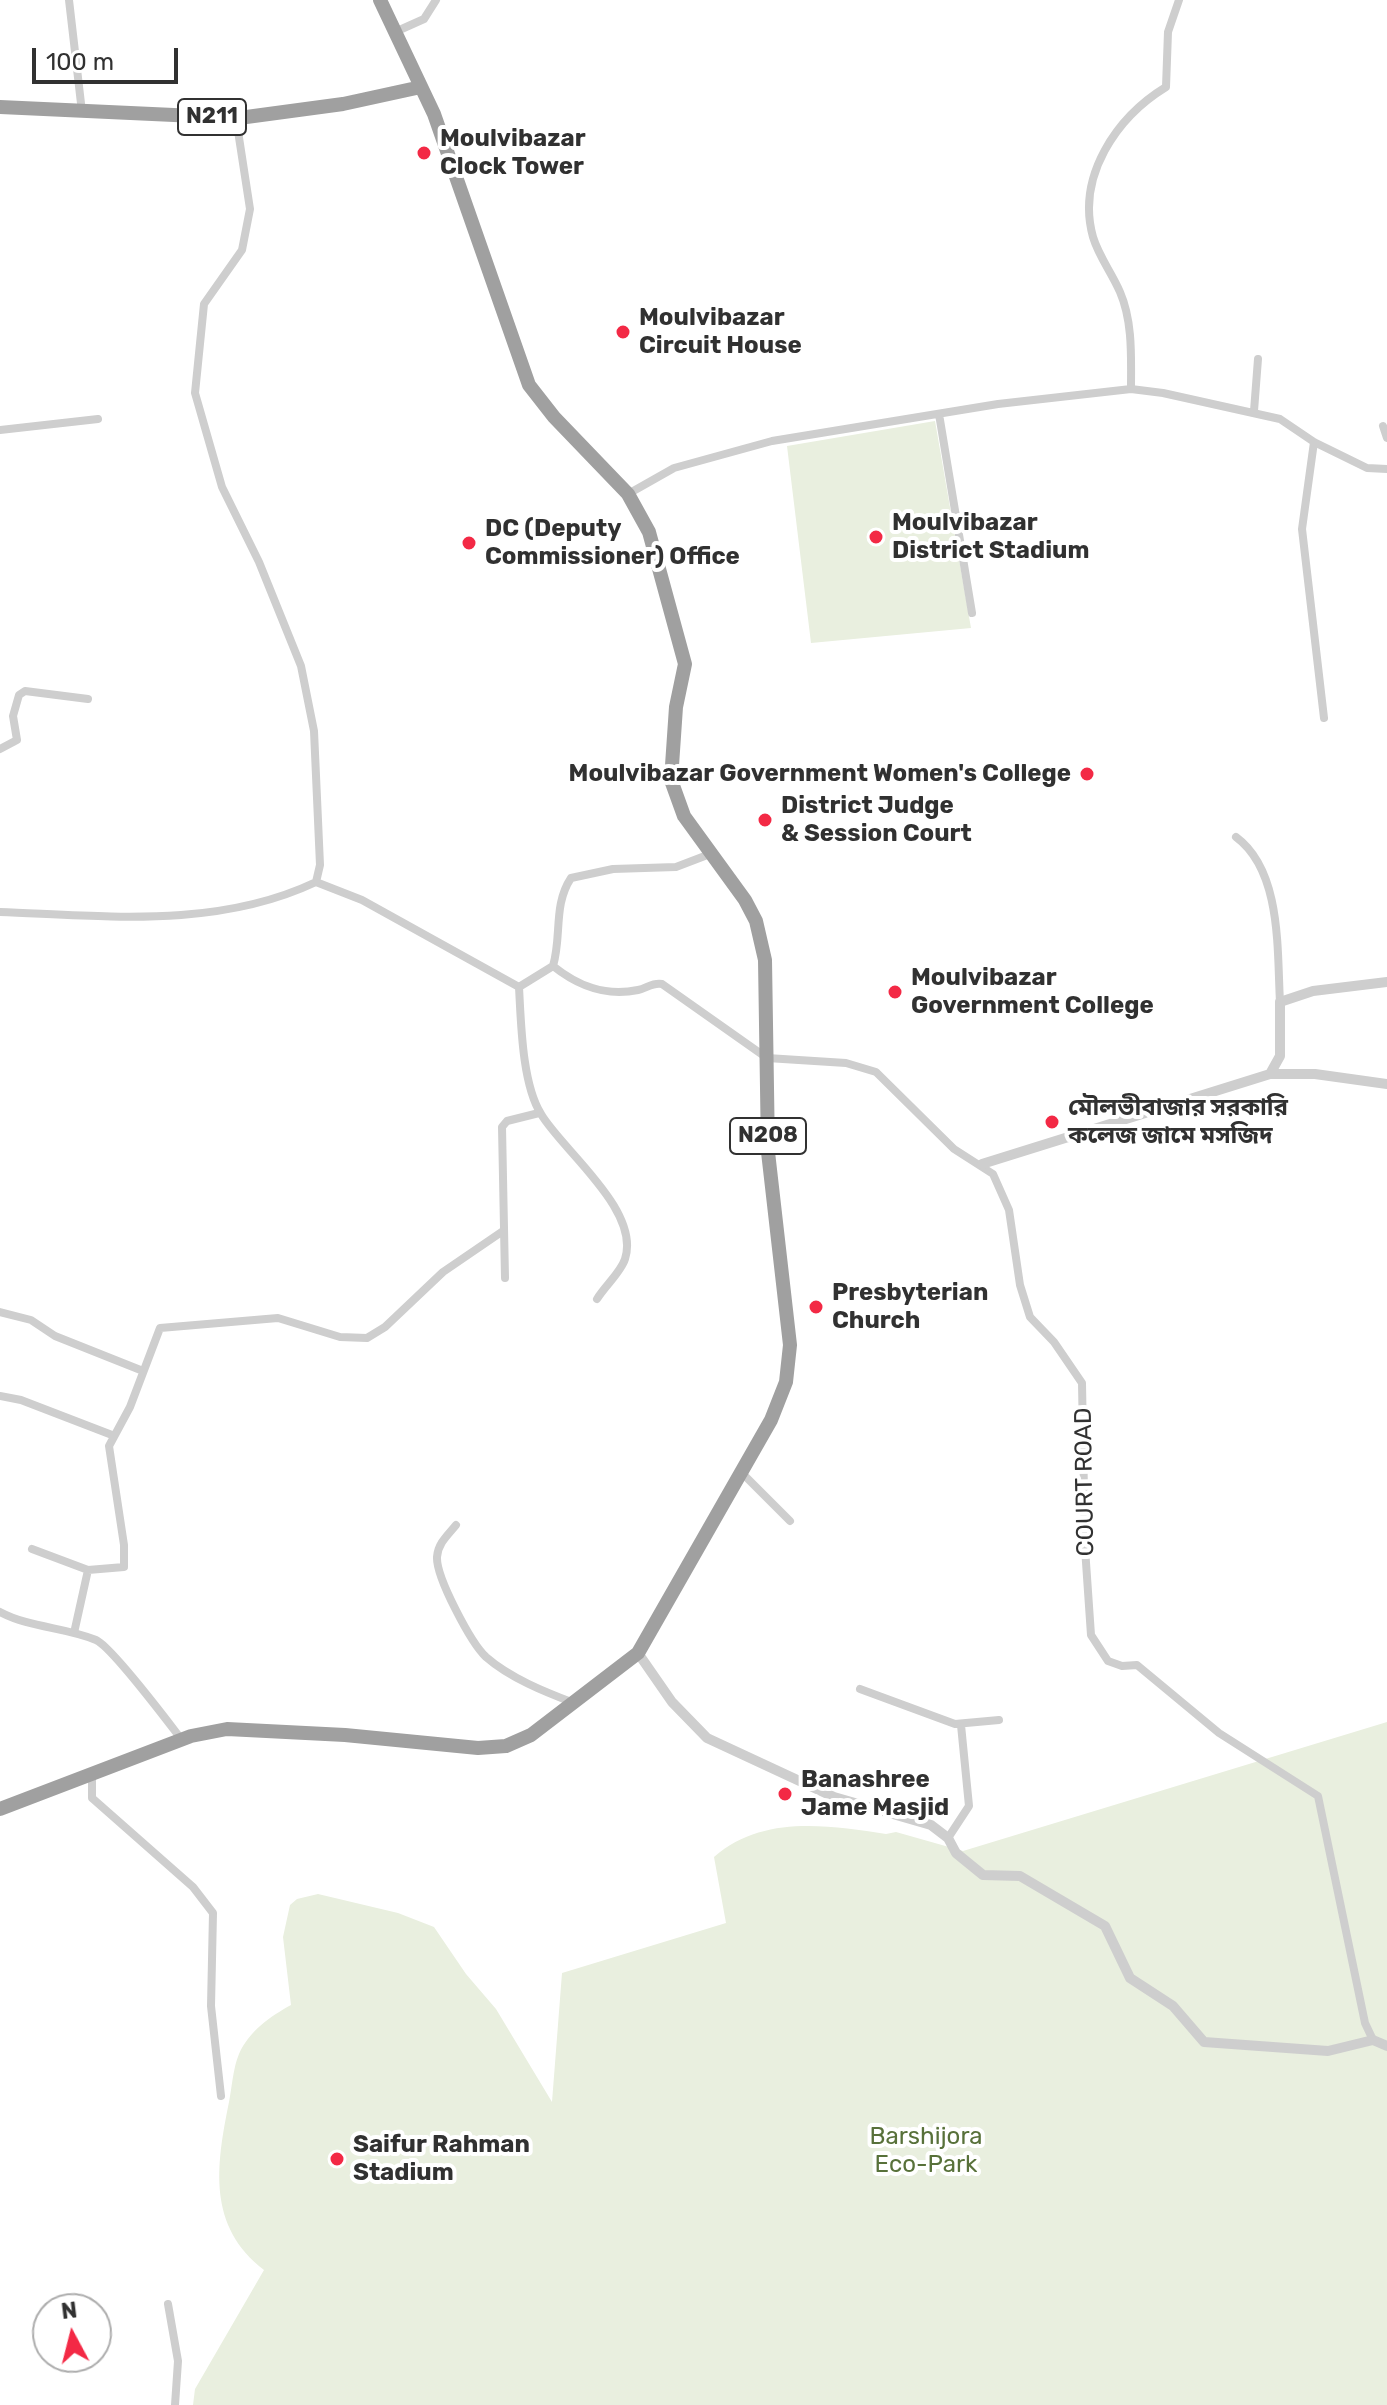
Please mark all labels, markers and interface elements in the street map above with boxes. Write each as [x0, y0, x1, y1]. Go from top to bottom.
scale bar [36, 32, 182, 82]
text: 100 m [46, 48, 114, 76]
road number: N211 [178, 99, 246, 135]
place label: Moulvibazar Clock Tower [440, 125, 586, 181]
marker: Moulvibazar Clock Tower [415, 144, 433, 162]
place label: Moulvibazar Circuit House [639, 304, 802, 360]
marker: Moulvibazar Circuit House [614, 323, 632, 341]
place label: Moulvibazar District Stadium [892, 509, 1089, 565]
place label: DC (Deputy Commissioner) Office [485, 515, 740, 571]
marker: Moulvibazar District Stadium [867, 528, 885, 546]
marker: DC (Deputy Commissioner) Office [460, 534, 478, 552]
place label: Moulvibazar Government Women's College [569, 760, 1071, 788]
marker: Moulvibazar Government Women's College [1078, 765, 1096, 783]
place label: District Judge & Session Court [781, 792, 972, 848]
marker: District Judge & Session Court [756, 811, 774, 829]
place label: Moulvibazar Government College [911, 964, 1154, 1020]
marker: Moulvibazar Government College [886, 983, 904, 1001]
place label: মৌলভীবাজার সরকারি কলেজ জামে মসজিদ [1068, 1094, 1288, 1150]
marker: মৌলভীবাজার সরকারি কলেজ জামে মসজিদ [1043, 1113, 1061, 1131]
road number: N208 [730, 1118, 806, 1154]
place label: Presbyterian Church [832, 1279, 988, 1335]
marker: Presbyterian Church [807, 1298, 825, 1316]
street label: COURT ROAD [1069, 1407, 1101, 1557]
place label: Banashree Jame Masjid [801, 1766, 949, 1822]
marker: Banashree Jame Masjid [776, 1785, 794, 1803]
park label: Barshijora Eco-Park [869, 2123, 983, 2179]
place label: Saifur Rahman Stadium [353, 2131, 530, 2187]
marker: Saifur Rahman Stadium [328, 2150, 346, 2168]
north arrow [32, 2293, 112, 2373]
text: N [60, 2296, 79, 2325]

